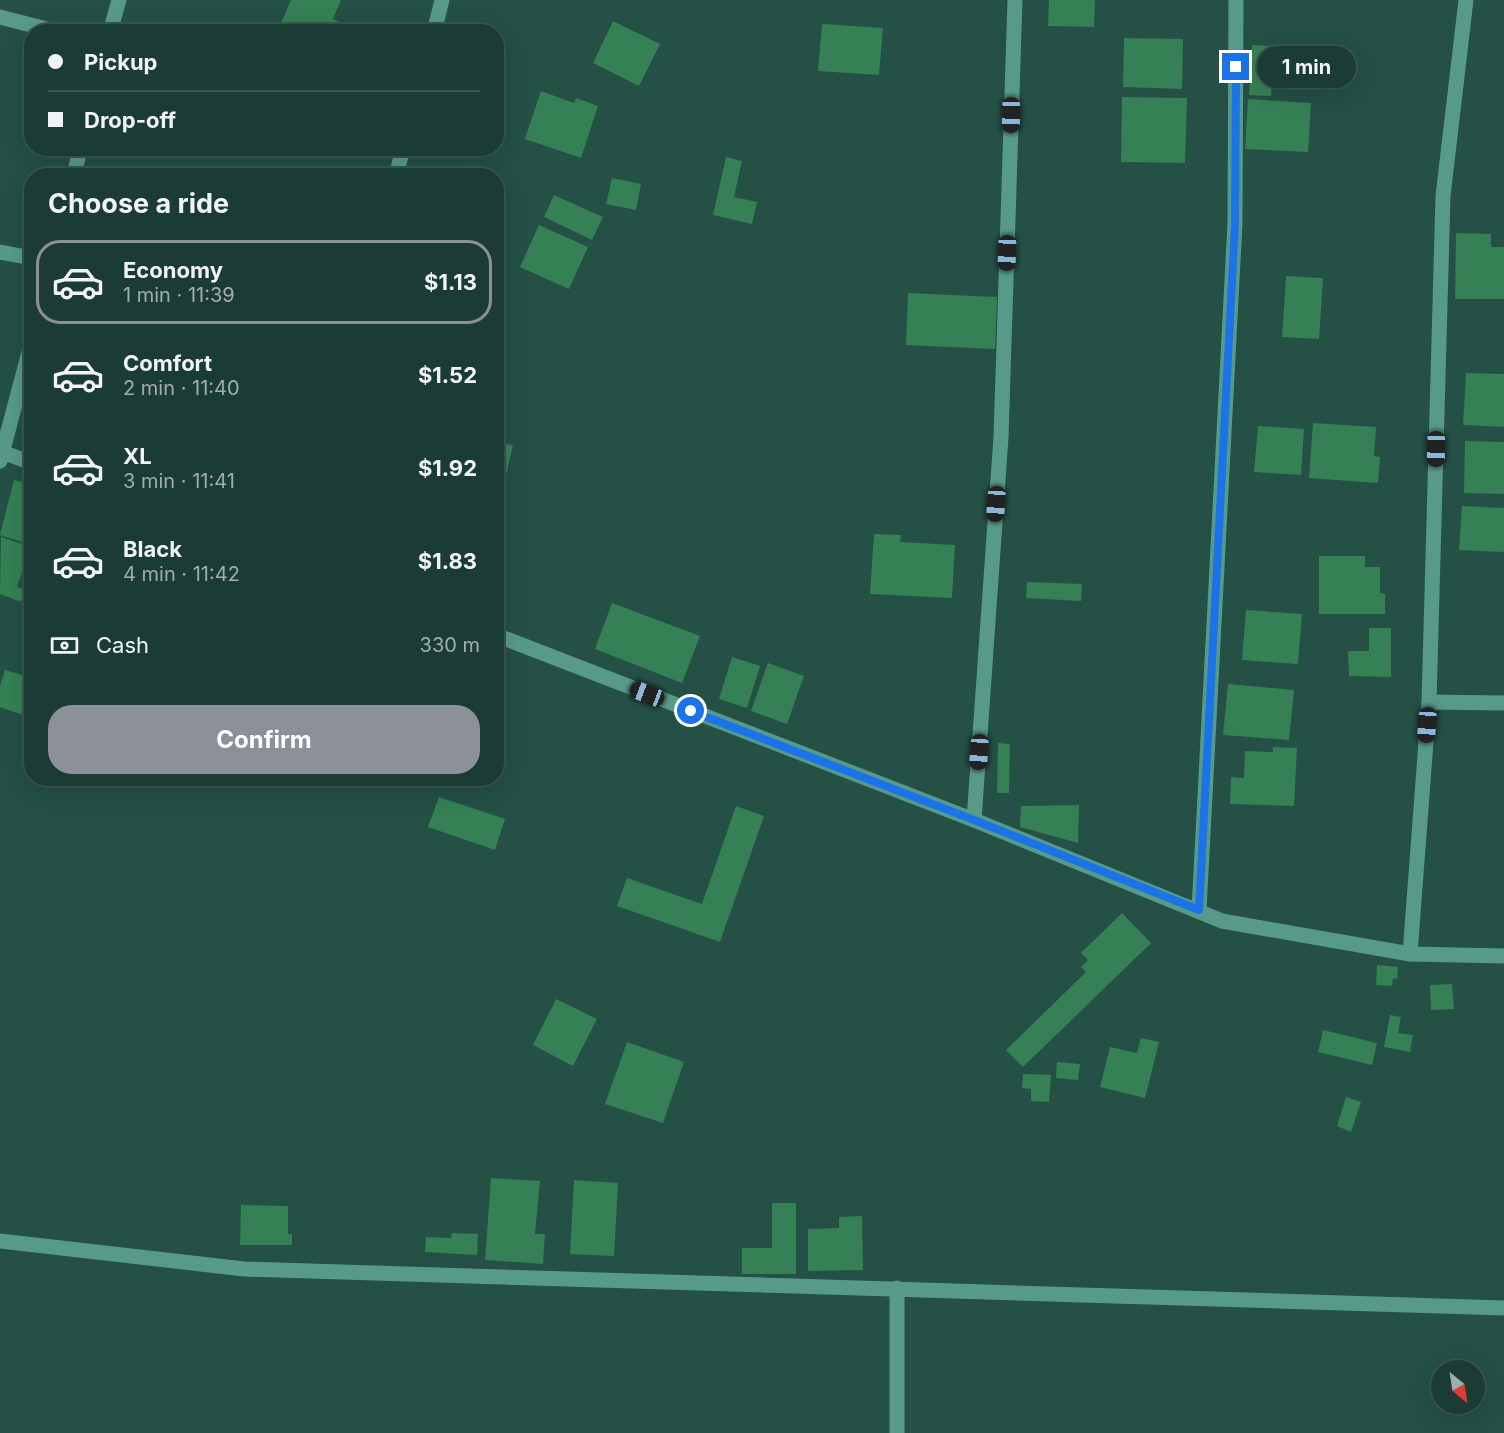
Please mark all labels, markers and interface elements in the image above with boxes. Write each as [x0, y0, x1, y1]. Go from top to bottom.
callout: 1 min [1257, 46, 1356, 88]
text: Pickup [84, 49, 158, 75]
route end [1222, 53, 1249, 80]
text: 1 min [1282, 55, 1331, 79]
car [1002, 97, 1020, 133]
text: Drop-off [84, 107, 176, 133]
text: Choose a ride [48, 187, 229, 220]
car [997, 235, 1017, 271]
icon: car [51, 255, 105, 309]
text: Economy [123, 257, 223, 283]
text: $1.13 [424, 269, 477, 295]
text: 1 min · 11:39 [123, 283, 235, 307]
icon: car [51, 348, 105, 402]
text: Comfort [123, 350, 212, 376]
text: $1.52 [418, 362, 477, 388]
text: 2 min · 11:40 [123, 376, 240, 400]
car [1427, 431, 1445, 467]
icon: car [51, 441, 105, 495]
text: XL [123, 443, 152, 469]
text: $1.92 [418, 455, 477, 481]
text: 3 min · 11:41 [123, 469, 235, 493]
car [986, 485, 1006, 523]
icon: car [51, 534, 105, 588]
text: Black [123, 536, 182, 562]
text: $1.83 [418, 548, 477, 574]
text: 4 min · 11:42 [123, 562, 240, 586]
icon: cash [48, 629, 81, 662]
text: Cash [96, 632, 149, 658]
text: 330 m [420, 633, 480, 657]
car [627, 679, 667, 709]
route start [677, 697, 704, 724]
button: Confirm [48, 705, 480, 774]
car [1417, 706, 1437, 744]
car [969, 733, 989, 771]
north arrow [1431, 1360, 1485, 1414]
map controls [1431, 1360, 1485, 1414]

